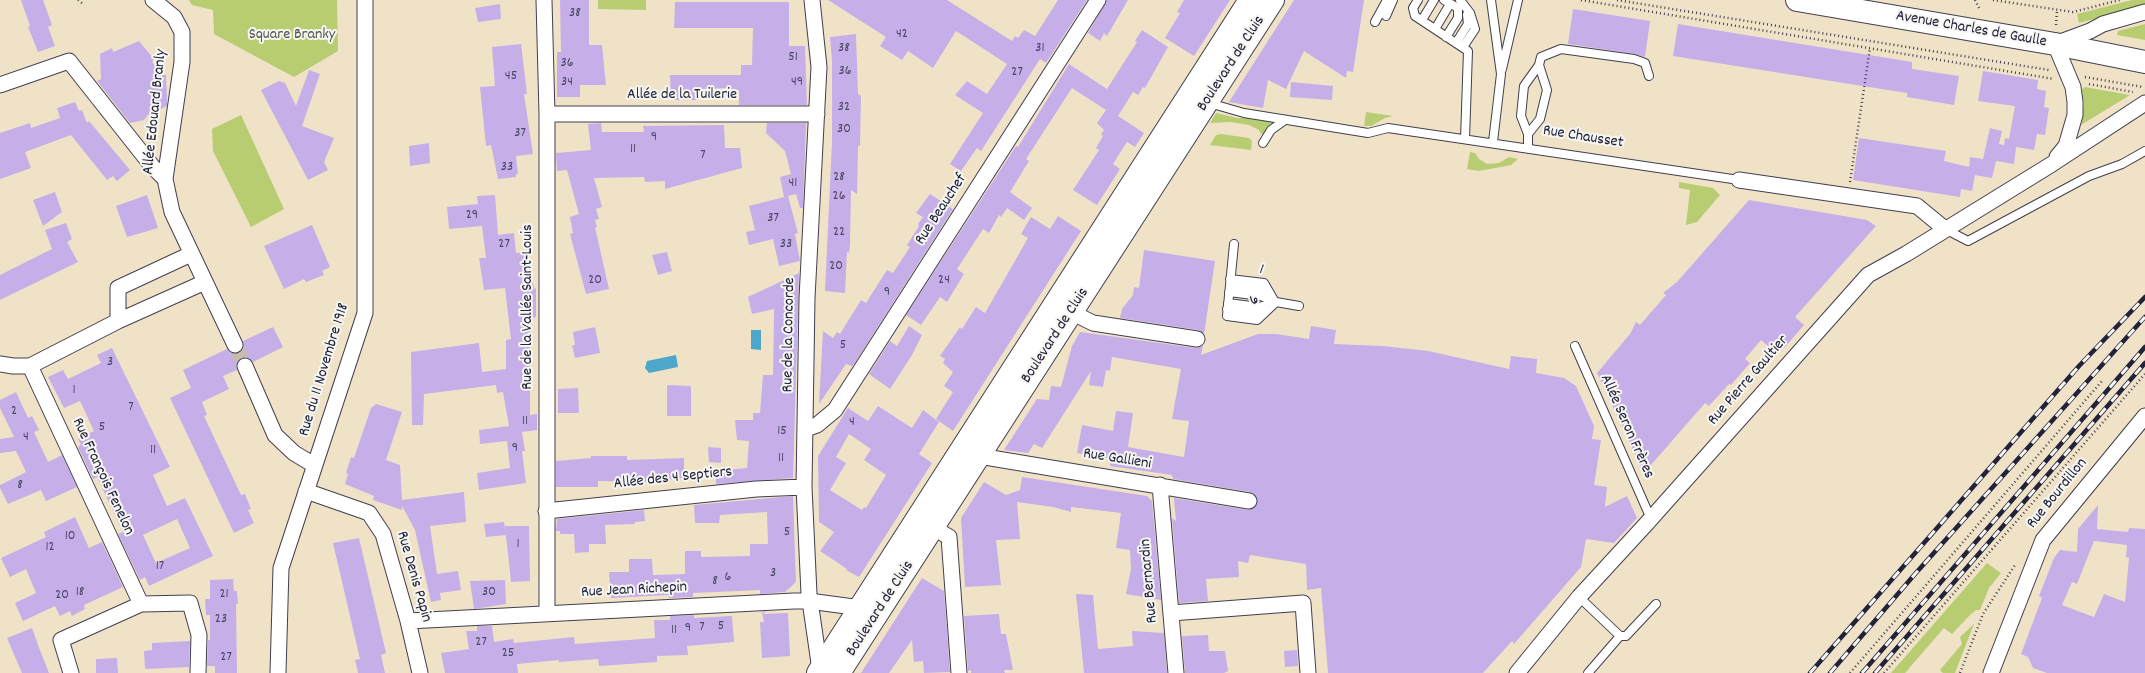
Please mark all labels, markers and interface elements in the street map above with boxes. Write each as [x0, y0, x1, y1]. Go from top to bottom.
house number: 38 [569, 6, 581, 22]
street label: Avenue Charles de Gaulle [1894, 7, 2048, 53]
street label: Boulevard de Cluis [1194, 13, 1270, 115]
park label: Square Branky [249, 26, 335, 46]
house number: 42 [896, 27, 908, 43]
house number: 38 [838, 41, 850, 57]
house number: 31 [1035, 41, 1045, 57]
street label: Allée Edouard Branly [140, 48, 172, 176]
house number: 51 [788, 50, 798, 66]
house number: 36 [560, 56, 574, 72]
house number: 36 [838, 64, 852, 80]
house number: 27 [1011, 65, 1023, 81]
house number: 45 [505, 69, 517, 85]
house number: 34 [561, 75, 573, 91]
house number: 49 [791, 75, 803, 91]
street label: Allée de la Tuilerie [627, 86, 737, 106]
house number: 32 [838, 100, 850, 116]
house number: 30 [837, 122, 851, 138]
street label: Rue Chausset [1541, 122, 1625, 154]
house number: 37 [514, 126, 526, 142]
house number: 9 [651, 130, 657, 146]
house number: 11 [630, 142, 636, 158]
house number: 7 [700, 148, 706, 164]
house number: 33 [501, 160, 513, 176]
house number: 28 [833, 170, 845, 186]
street label: Rue Beauchef [912, 171, 972, 249]
house number: 41 [789, 176, 797, 192]
house number: 26 [833, 189, 845, 205]
house number: 29 [466, 208, 478, 224]
house number: 37 [767, 211, 779, 227]
street label: Rue de la Vallée Saint-Louis [519, 224, 539, 390]
house number: 22 [833, 225, 845, 241]
house number: 27 [498, 237, 510, 253]
house number: 33 [780, 237, 792, 253]
house number: 20 [829, 259, 843, 275]
street label: 1 [1256, 261, 1266, 281]
house number: 20 [588, 273, 602, 289]
house number: 24 [938, 273, 950, 289]
street label: Rue de la Concorde [779, 277, 801, 393]
house number: 9 [884, 285, 890, 301]
street label: Boulevard de Cluis [1018, 285, 1094, 387]
street label: 6 [1246, 291, 1264, 311]
street label: Rue du 11 Novembre 1918 [296, 301, 354, 439]
street label: Rue Pierre Gaultier [1705, 332, 1793, 430]
house number: 5 [840, 338, 846, 354]
house number: 3 [107, 355, 113, 371]
street label: Allée Seron Frères [1594, 372, 1658, 482]
house number: 1 [72, 383, 76, 399]
house number: 7 [128, 400, 134, 416]
house number: 2 [11, 404, 17, 420]
house number: 11 [522, 414, 528, 430]
street label: Rue François Fenelon [66, 415, 138, 539]
house number: 4 [849, 415, 855, 431]
house number: 5 [99, 420, 105, 436]
house number: 15 [777, 424, 787, 440]
house number: 4 [23, 430, 29, 446]
house number: 9 [512, 441, 518, 457]
house number: 11 [150, 443, 156, 459]
street label: Rue Gallieni [1081, 445, 1153, 475]
house number: 11 [778, 451, 784, 467]
street label: Rue Bourdillon [2024, 455, 2092, 533]
street label: Allée des 4 Septiers [613, 463, 733, 495]
house number: 8 [17, 478, 23, 494]
house number: 5 [784, 525, 790, 541]
house number: 10 [65, 529, 75, 545]
street label: Rue Denis Papin [391, 529, 435, 625]
house number: 1 [516, 537, 520, 553]
street label: Rue Bernardin [1137, 538, 1163, 624]
house number: 12 [45, 540, 55, 556]
street label: Boulevard de Cluis [843, 558, 919, 660]
house number: 17 [156, 559, 164, 575]
house number: 3 [770, 566, 776, 582]
house number: 6 [725, 570, 731, 586]
house number: 8 [712, 574, 718, 590]
street label: Rue Jean Richepin [581, 579, 687, 603]
house number: 18 [76, 585, 84, 601]
house number: 30 [482, 585, 496, 601]
house number: 21 [219, 587, 229, 603]
house number: 20 [55, 588, 69, 604]
house number: 23 [215, 612, 227, 628]
house number: 5 [718, 619, 724, 635]
house number: 7 [699, 620, 705, 636]
house number: 9 [685, 621, 691, 637]
house number: 11 [671, 623, 677, 639]
house number: 27 [475, 635, 487, 651]
house number: 25 [502, 646, 514, 662]
house number: 27 [220, 650, 232, 666]

